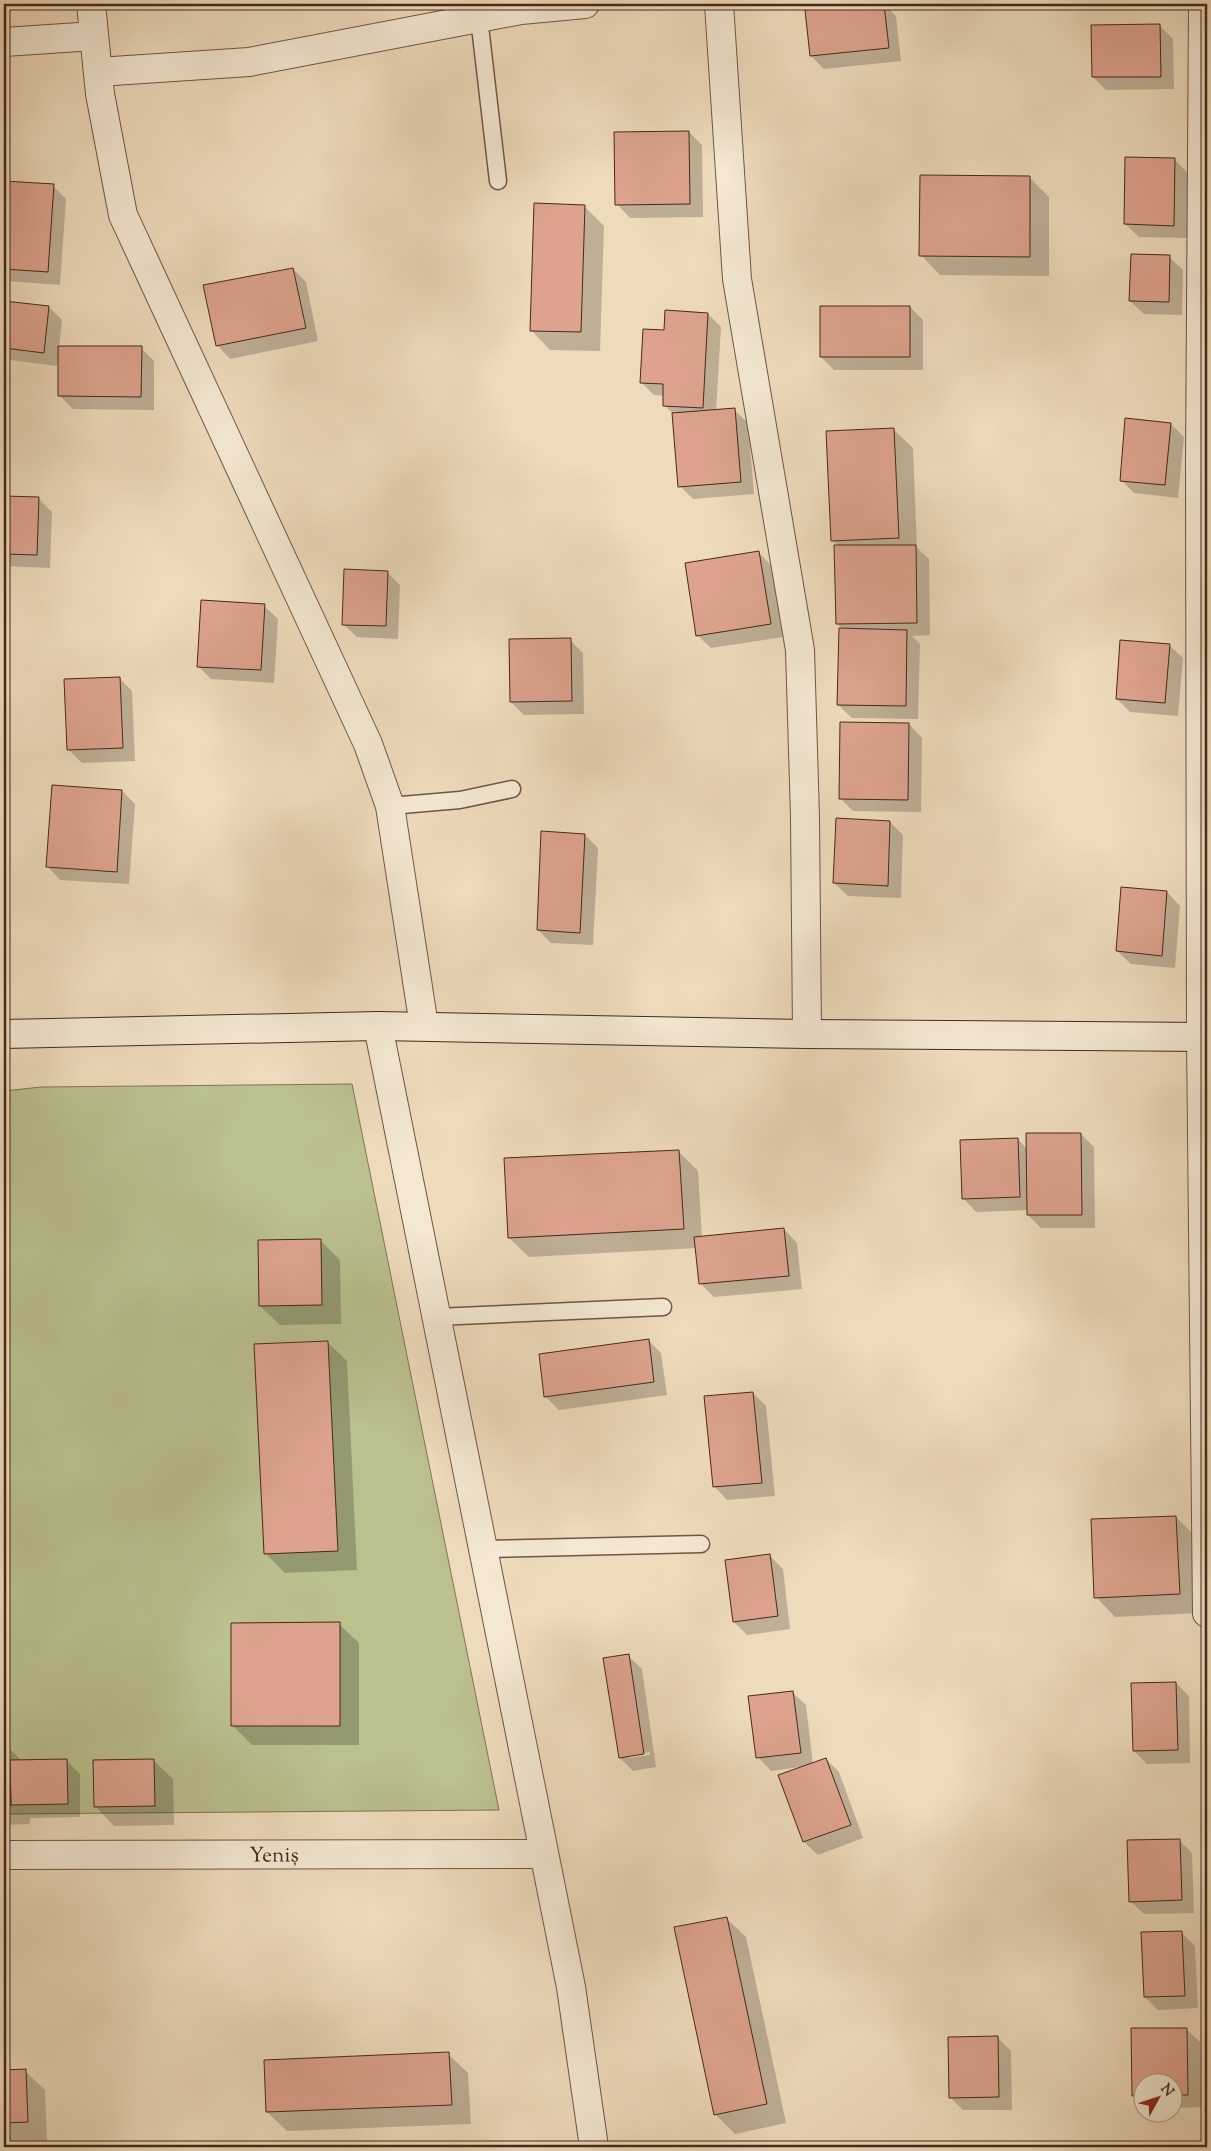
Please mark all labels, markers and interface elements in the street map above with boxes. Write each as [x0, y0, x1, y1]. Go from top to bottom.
street label: Yeniş [249, 1841, 299, 1872]
north arrow [1134, 2074, 1184, 2124]
text: N [1155, 2080, 1178, 2102]

